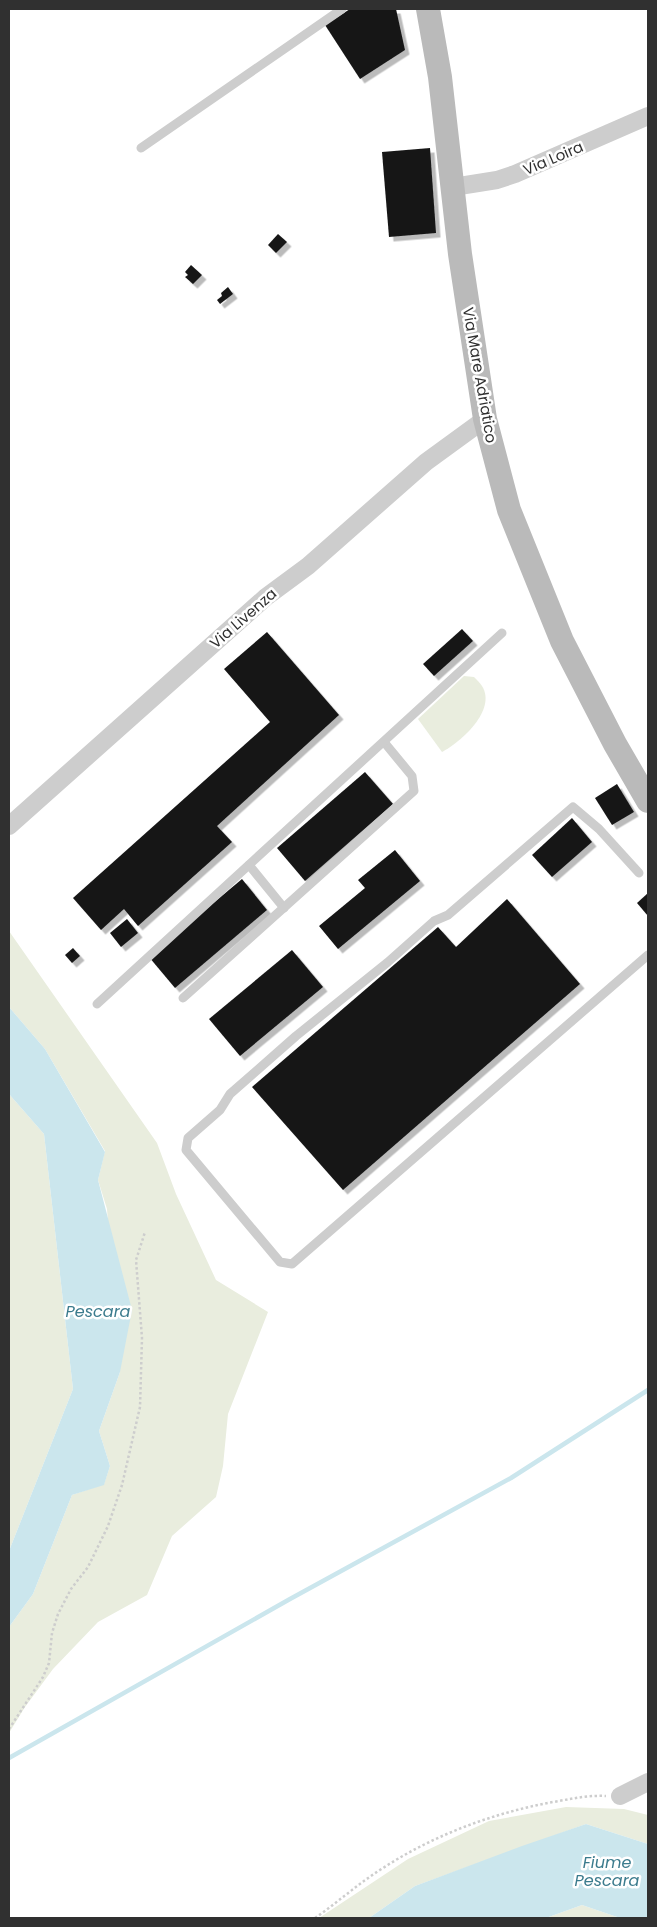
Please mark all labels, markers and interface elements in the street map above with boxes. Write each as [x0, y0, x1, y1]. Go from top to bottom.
street label: Via Loira [520, 136, 586, 180]
street label: Via Mare Adriatico [458, 305, 502, 445]
street label: Via Livenza [205, 583, 281, 653]
water label: Pescara [66, 1300, 131, 1323]
water label: Fiume Pescara [575, 1851, 640, 1892]

